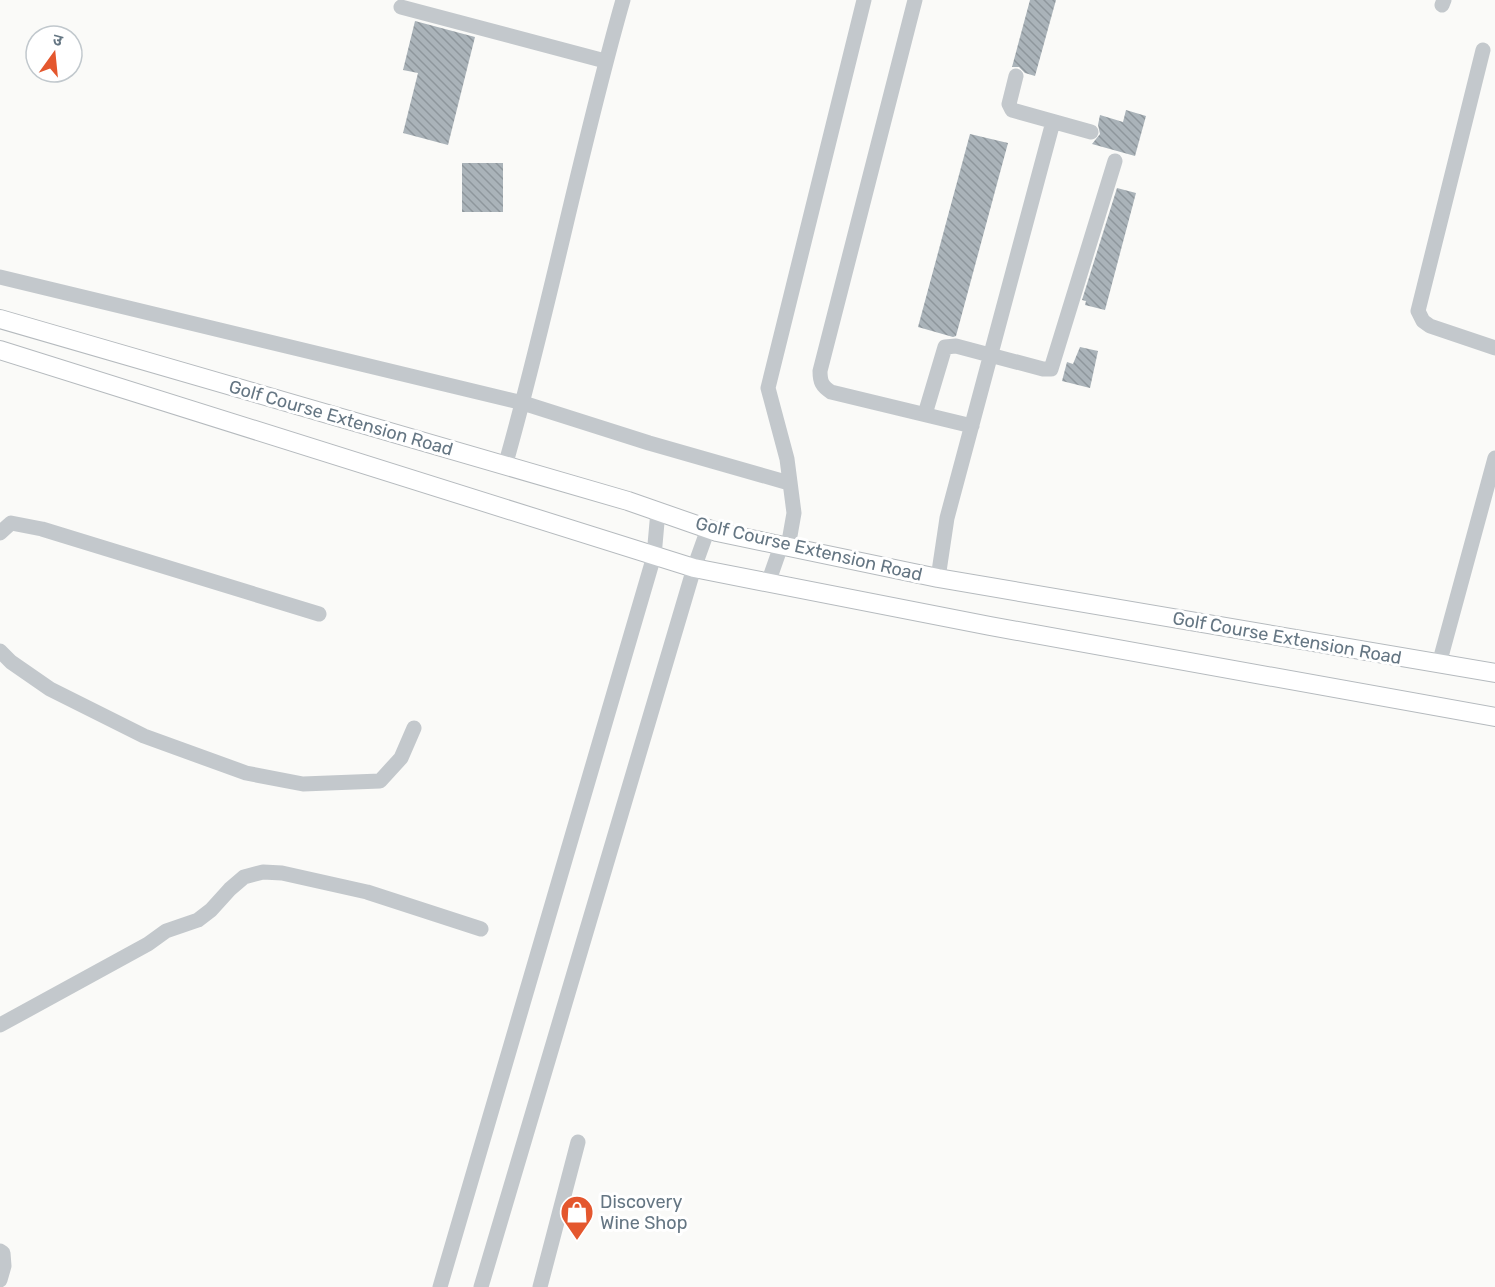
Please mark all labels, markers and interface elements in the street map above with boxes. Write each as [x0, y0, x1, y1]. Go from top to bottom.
north arrow [24, 24, 84, 84]
text: उ [51, 30, 65, 51]
street label: Golf Course Extension Road [226, 375, 456, 461]
street label: Golf Course Extension Road [693, 512, 925, 586]
street label: Golf Course Extension Road [1171, 607, 1403, 669]
place label: Discovery Wine Shop [600, 1191, 687, 1234]
shop icon: Discovery Wine Shop [559, 1194, 595, 1241]

